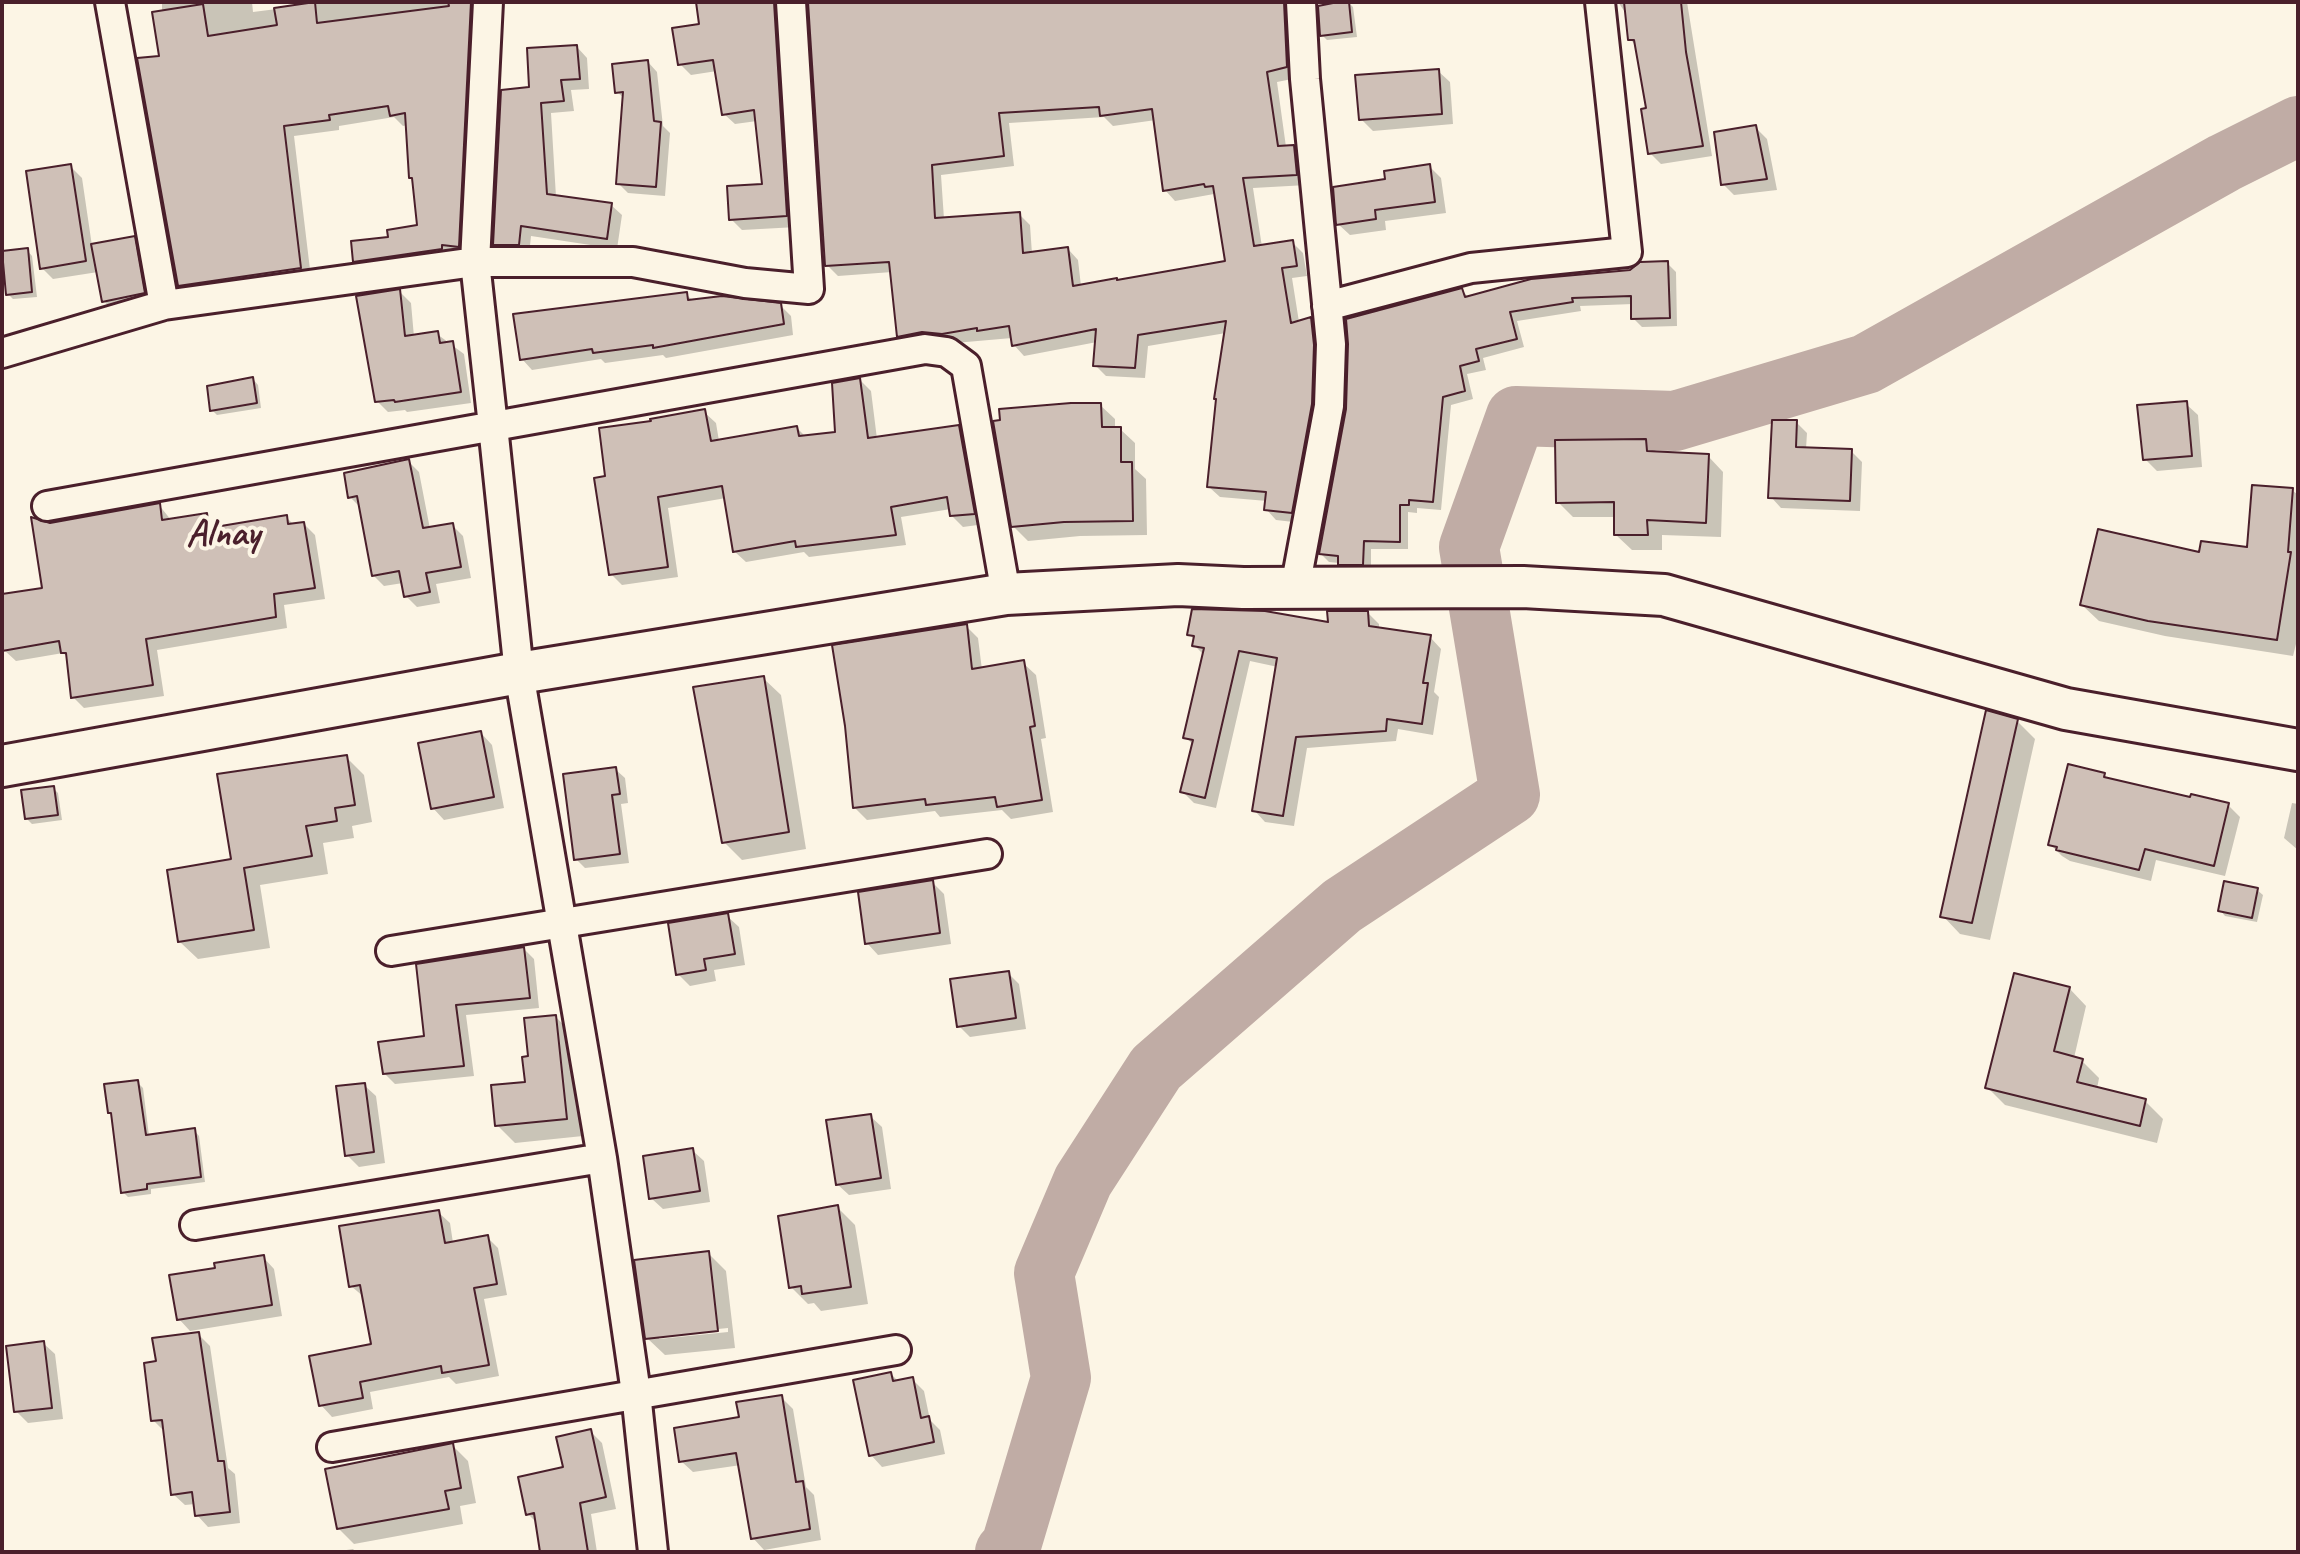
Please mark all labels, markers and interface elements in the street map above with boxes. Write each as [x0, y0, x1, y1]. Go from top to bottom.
district label: Alnay [186, 512, 260, 558]

